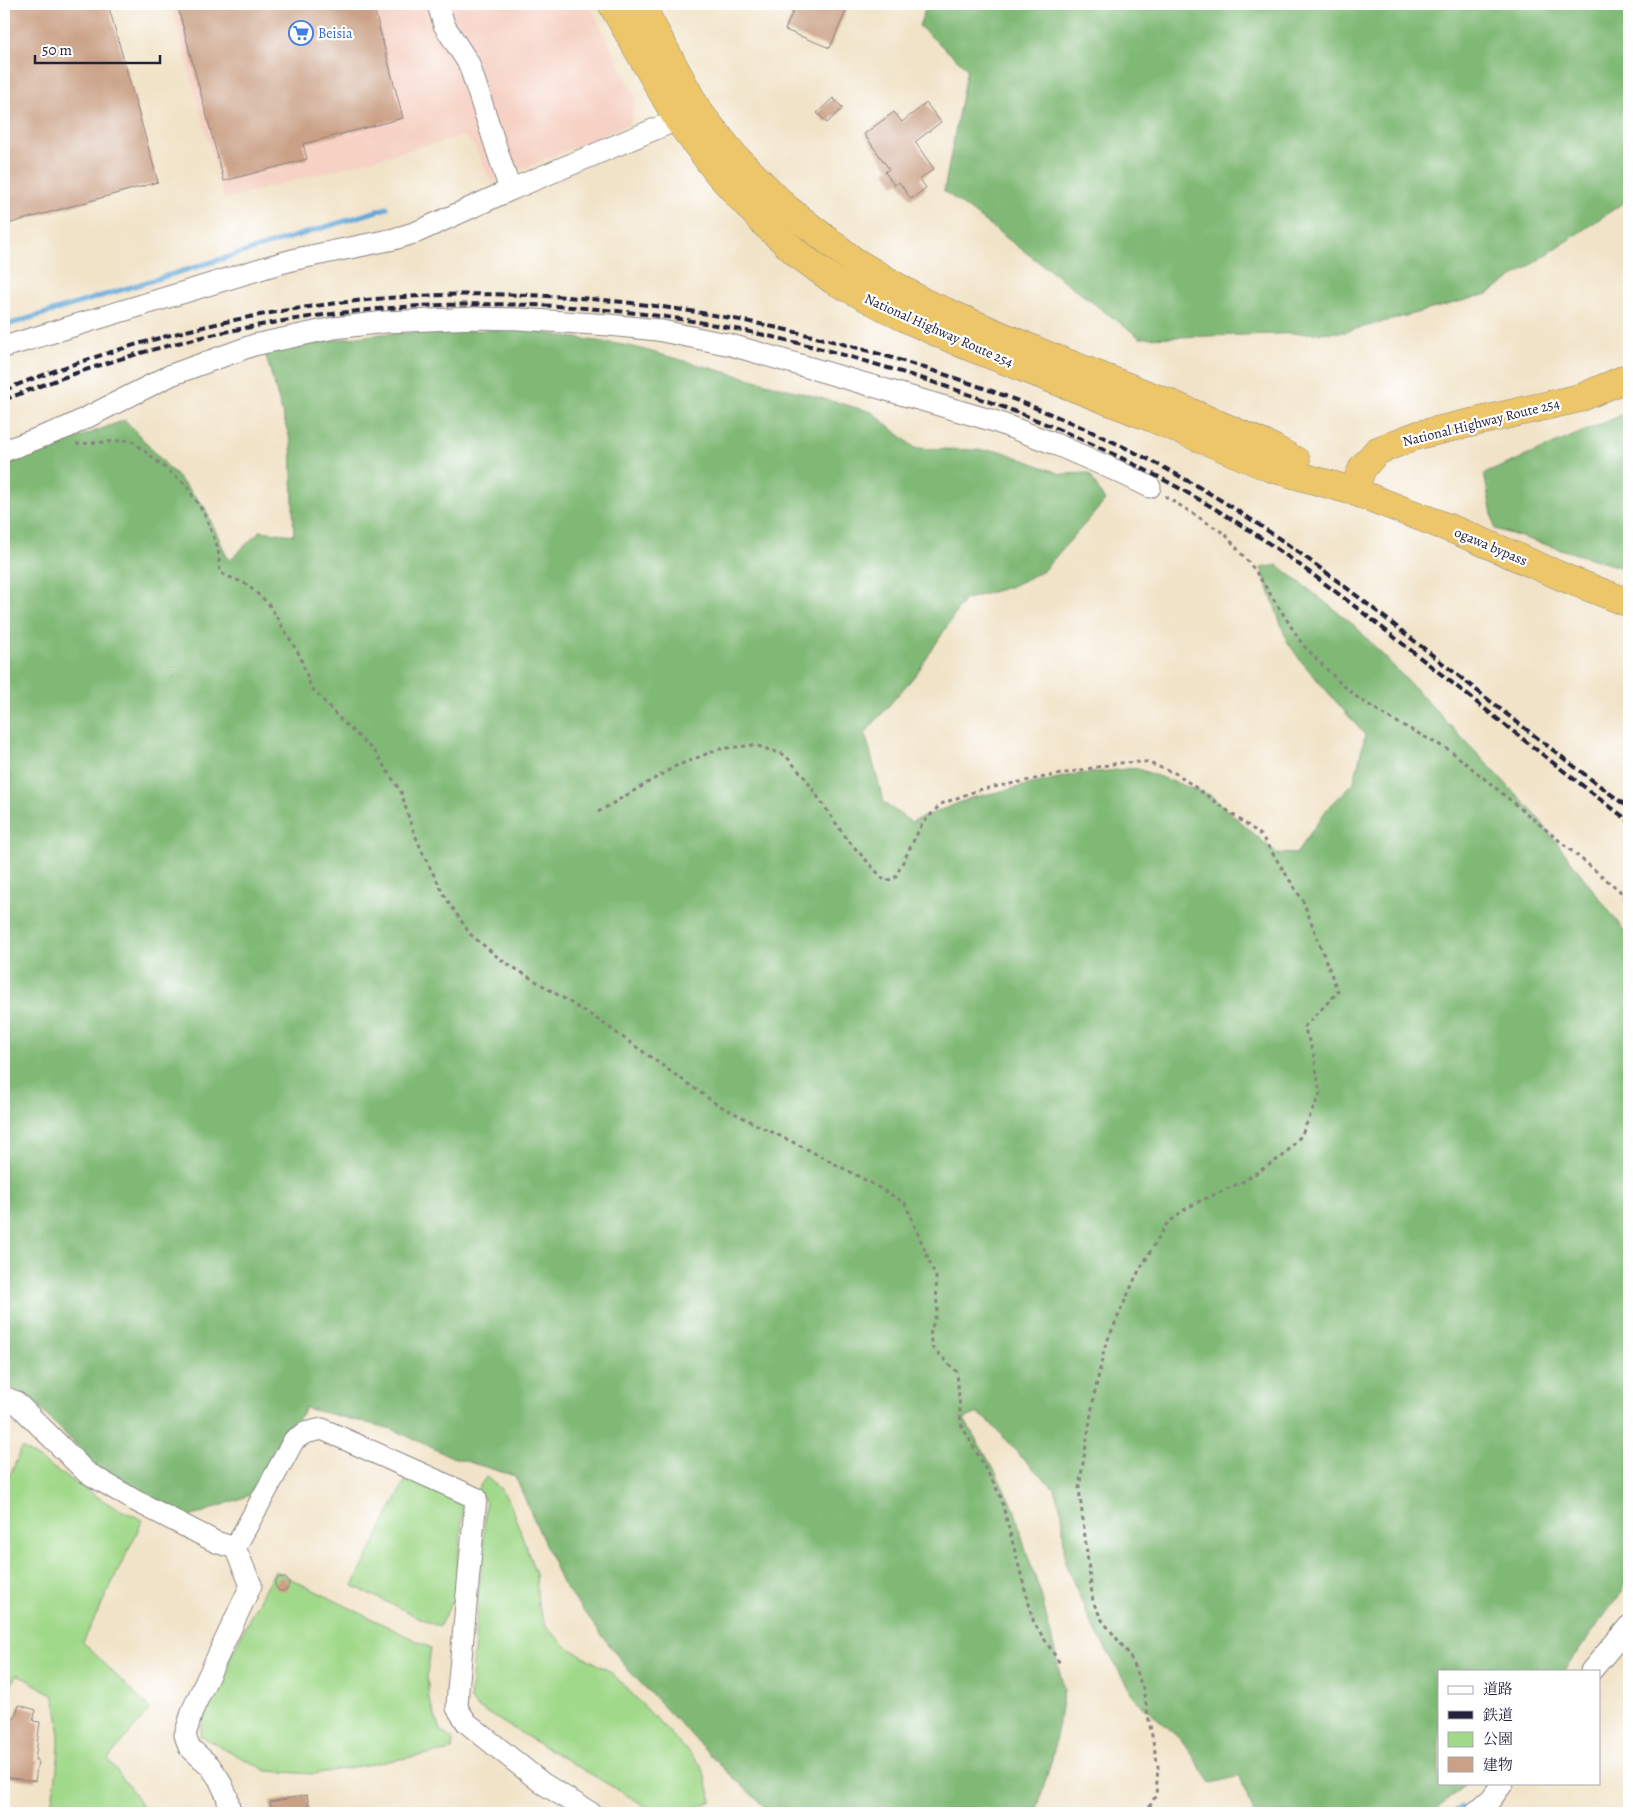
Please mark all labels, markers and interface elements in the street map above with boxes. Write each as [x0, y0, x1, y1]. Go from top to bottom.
supermarket icon: Beisia [288, 20, 314, 46]
place label: Beisia [318, 24, 353, 43]
scale bar [35, 32, 160, 64]
text: 50 m [42, 40, 72, 60]
street label: National Highway Route 254 [861, 289, 1016, 372]
street label: National Highway Route 254 [1401, 394, 1562, 451]
street label: ogawa bypass [1452, 523, 1530, 570]
legend [1438, 1670, 1600, 1784]
text: 道路 [1483, 1679, 1513, 1699]
text: 鉄道 [1483, 1705, 1513, 1725]
text: 公園 [1483, 1729, 1513, 1749]
text: 建物 [1483, 1755, 1513, 1775]

